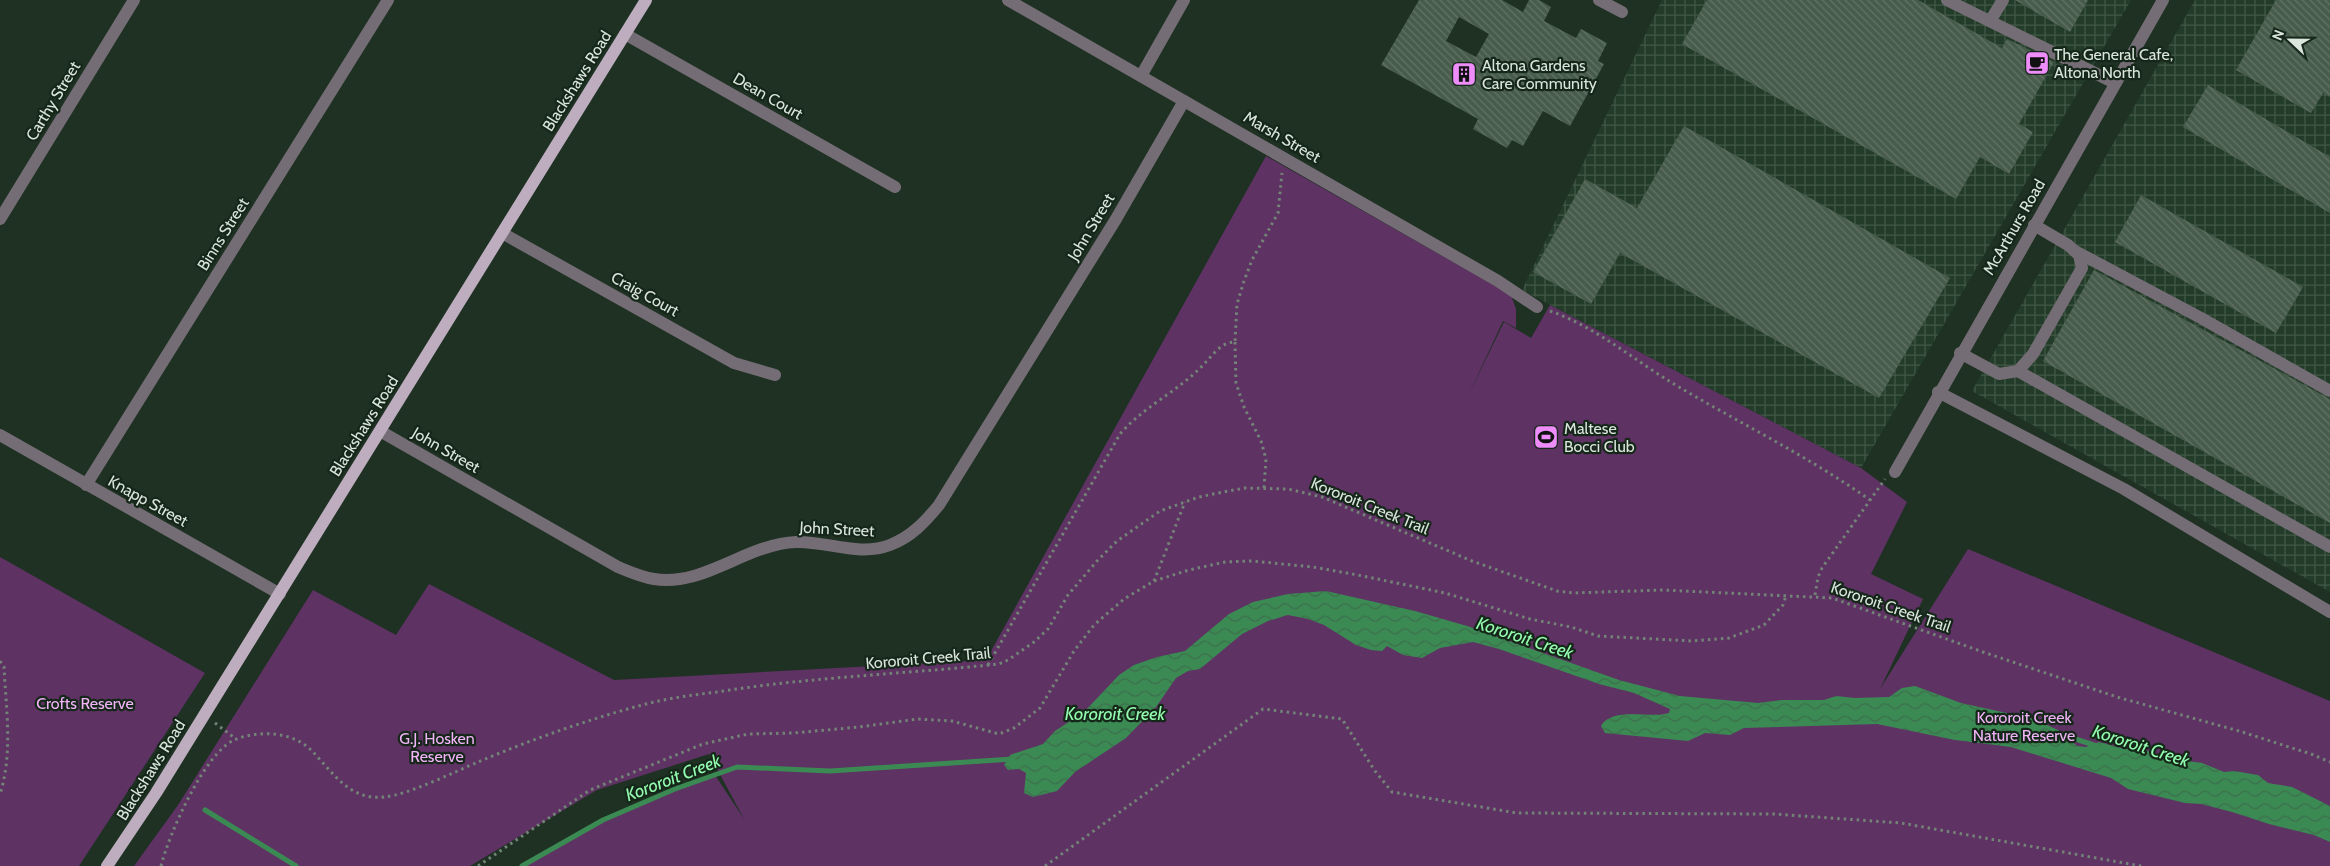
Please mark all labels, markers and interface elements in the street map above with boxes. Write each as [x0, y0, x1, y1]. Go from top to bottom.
north arrow [2265, 15, 2315, 65]
street label: Blackshaws Road [539, 27, 615, 135]
text: N [2268, 27, 2288, 43]
place label: The General Cafe, Altona North [2054, 45, 2173, 82]
cafe icon: The General Cafe, Altona North [2024, 50, 2050, 76]
place label: Altona Gardens Care Community [1482, 56, 1597, 93]
street label: Carthy Street [22, 57, 84, 144]
building icon: Altona Gardens Care Community [1451, 61, 1477, 87]
street label: Dean Court [730, 68, 807, 124]
street label: Marsh Street [1240, 107, 1324, 167]
street label: McArthurs Road [1979, 176, 2049, 278]
street label: John Street [1063, 189, 1119, 265]
street label: Binns Street [193, 194, 253, 274]
street label: Craig Court [608, 268, 683, 321]
street label: Blackshaws Road [326, 372, 402, 480]
place label: Maltese Bocci Club [1564, 419, 1635, 456]
street label: John Street [408, 423, 484, 477]
sports icon: Maltese Bocci Club [1533, 424, 1559, 450]
street label: Knapp Street [105, 471, 192, 531]
street label: Kororoit Creek Trail [1308, 474, 1432, 538]
street label: John Street [798, 517, 876, 540]
street label: Kororoit Creek Trail [1829, 578, 1954, 637]
water label: Kororoit Creek [1474, 612, 1577, 664]
street label: Kororoit Creek Trail [865, 643, 992, 673]
park label: Crofts Reserve [36, 694, 134, 713]
water label: Kororoit Creek [1065, 703, 1167, 725]
park label: Kororoit Creek Nature Reserve [1973, 708, 2075, 745]
street label: Blackshaws Road [113, 716, 189, 824]
water label: Kororoit Creek [2090, 720, 2193, 772]
park label: G.J. Hosken Reserve [399, 729, 475, 766]
water label: Kororoit Creek [622, 749, 725, 806]

